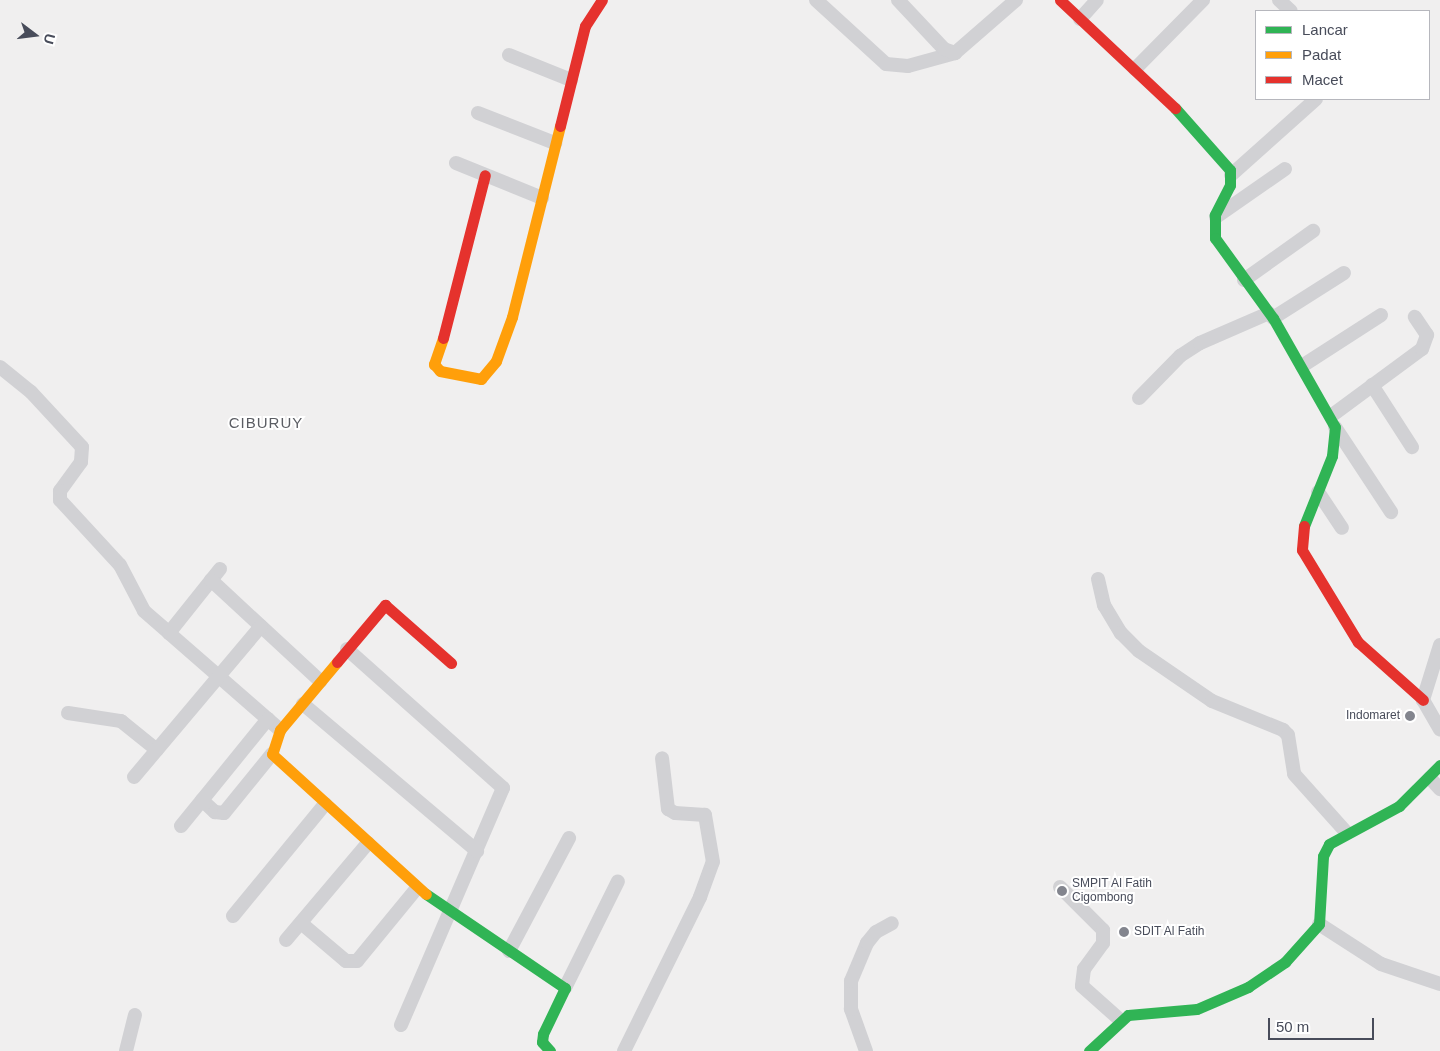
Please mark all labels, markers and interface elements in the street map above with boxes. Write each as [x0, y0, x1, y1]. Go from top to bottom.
north arrow [10, 10, 60, 60]
legend [1255, 10, 1430, 100]
text: Lancar [1302, 21, 1348, 38]
text: U [40, 32, 59, 46]
text: Padat [1302, 46, 1341, 63]
text: Macet [1302, 71, 1343, 88]
district label: CIBURUY [228, 414, 304, 432]
place label: Indomaret [1346, 709, 1400, 723]
marker: Indomaret [1404, 710, 1416, 722]
place label: SMPIT Al Fatih Cigombong [1072, 877, 1153, 905]
marker: SMPIT Al Fatih Cigombong [1056, 885, 1068, 897]
place label: SDIT Al Fatih [1134, 925, 1205, 939]
marker: SDIT Al Fatih [1118, 926, 1130, 938]
scale bar [1270, 1008, 1376, 1040]
text: 50 m [1276, 1018, 1309, 1035]

